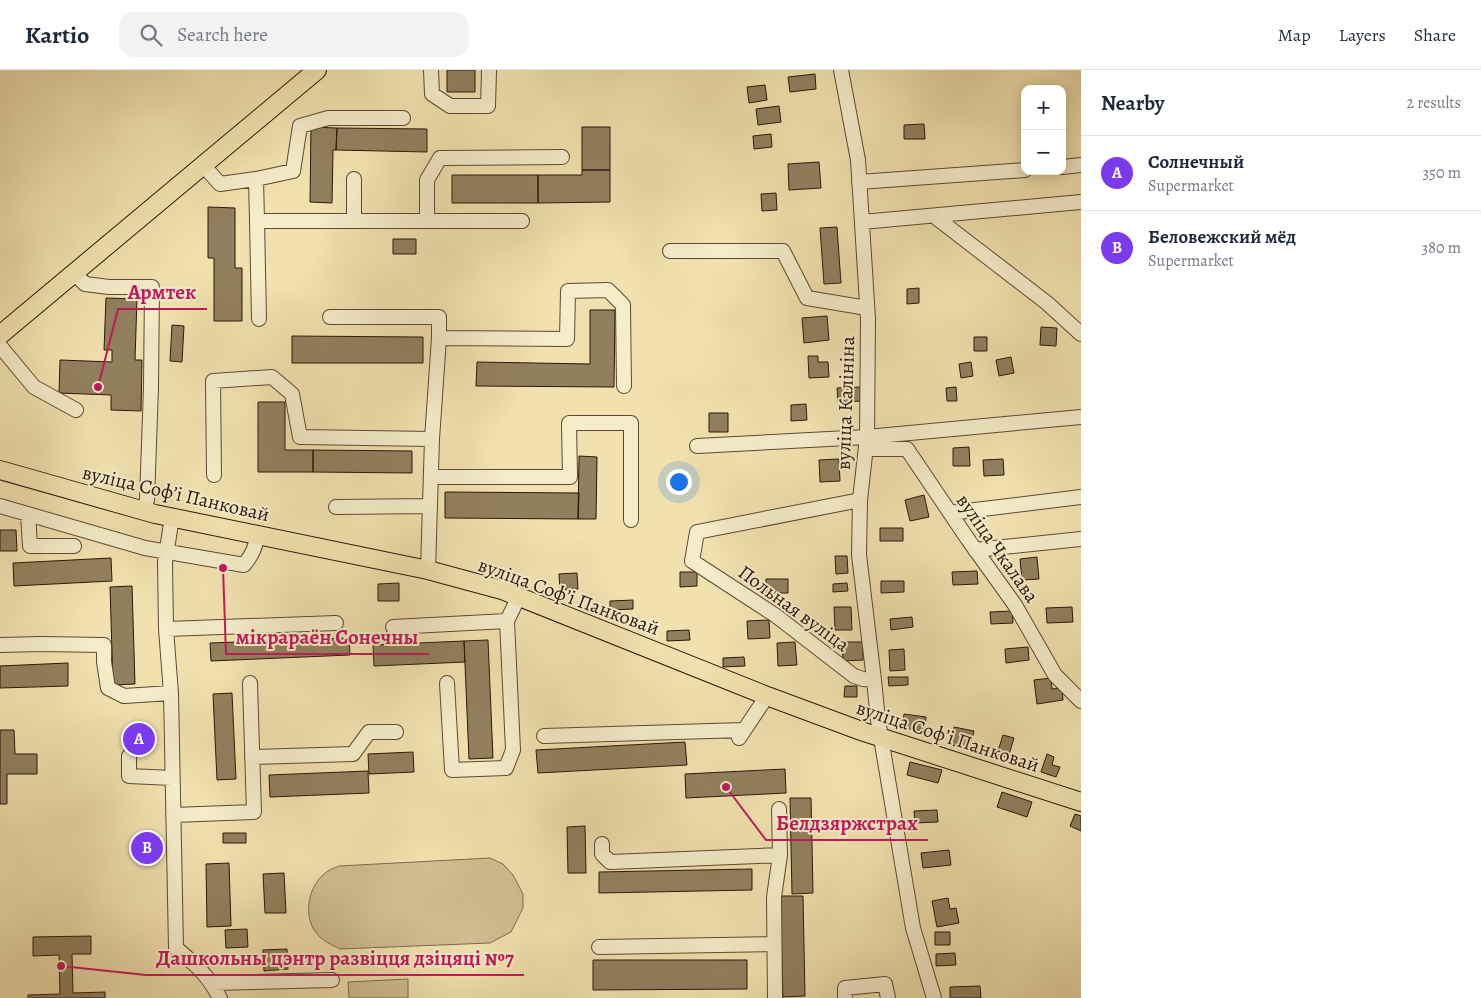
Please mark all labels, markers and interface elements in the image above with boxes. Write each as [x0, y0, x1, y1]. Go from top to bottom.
search box [119, 12, 469, 57]
text: Kartio [25, 19, 89, 51]
icon: search [137, 21, 165, 49]
text: Search here [177, 22, 268, 48]
text: Map [1278, 23, 1311, 47]
text: Layers [1339, 23, 1386, 47]
text: Share [1414, 23, 1456, 47]
map controls [1021, 85, 1066, 175]
button: + [1021, 85, 1066, 130]
text: Nearby [1101, 89, 1164, 117]
text: 2 results [1406, 92, 1461, 114]
button: − [1021, 130, 1066, 175]
text: Солнечный [1148, 149, 1244, 175]
text: A [1112, 162, 1122, 184]
text: 350 m [1422, 162, 1461, 184]
text: Supermarket [1148, 175, 1234, 197]
text: Беловежский мёд [1148, 224, 1296, 250]
text: B [1112, 237, 1122, 259]
text: 380 m [1422, 237, 1461, 259]
text: Supermarket [1148, 250, 1234, 272]
callout: Армтек [118, 273, 207, 309]
text: Армтек [127, 278, 196, 306]
street label: вуліца Калініна [830, 335, 861, 470]
street label: вуліца Софʼі Панковай [80, 459, 272, 528]
your location [666, 469, 692, 495]
street label: вуліца Чкалава [950, 488, 1046, 609]
street label: вуліца Софʼі Панковай [474, 551, 663, 642]
street label: Польная вуліца [733, 559, 855, 658]
callout: мікрараён Сонечны [226, 618, 429, 654]
text: мікрараён Сонечны [236, 623, 418, 651]
street label: вуліца Софʼі Панковай [853, 694, 1043, 779]
pin: A [123, 720, 155, 758]
callout: Белдзяржстрах [766, 804, 928, 840]
text: Белдзяржстрах [776, 809, 918, 837]
pin: B [131, 829, 163, 867]
callout: Дашкольны цэнтр развіцця дзіцяці №7 [146, 939, 524, 975]
text: Дашкольны цэнтр развіцця дзіцяці №7 [156, 944, 514, 972]

